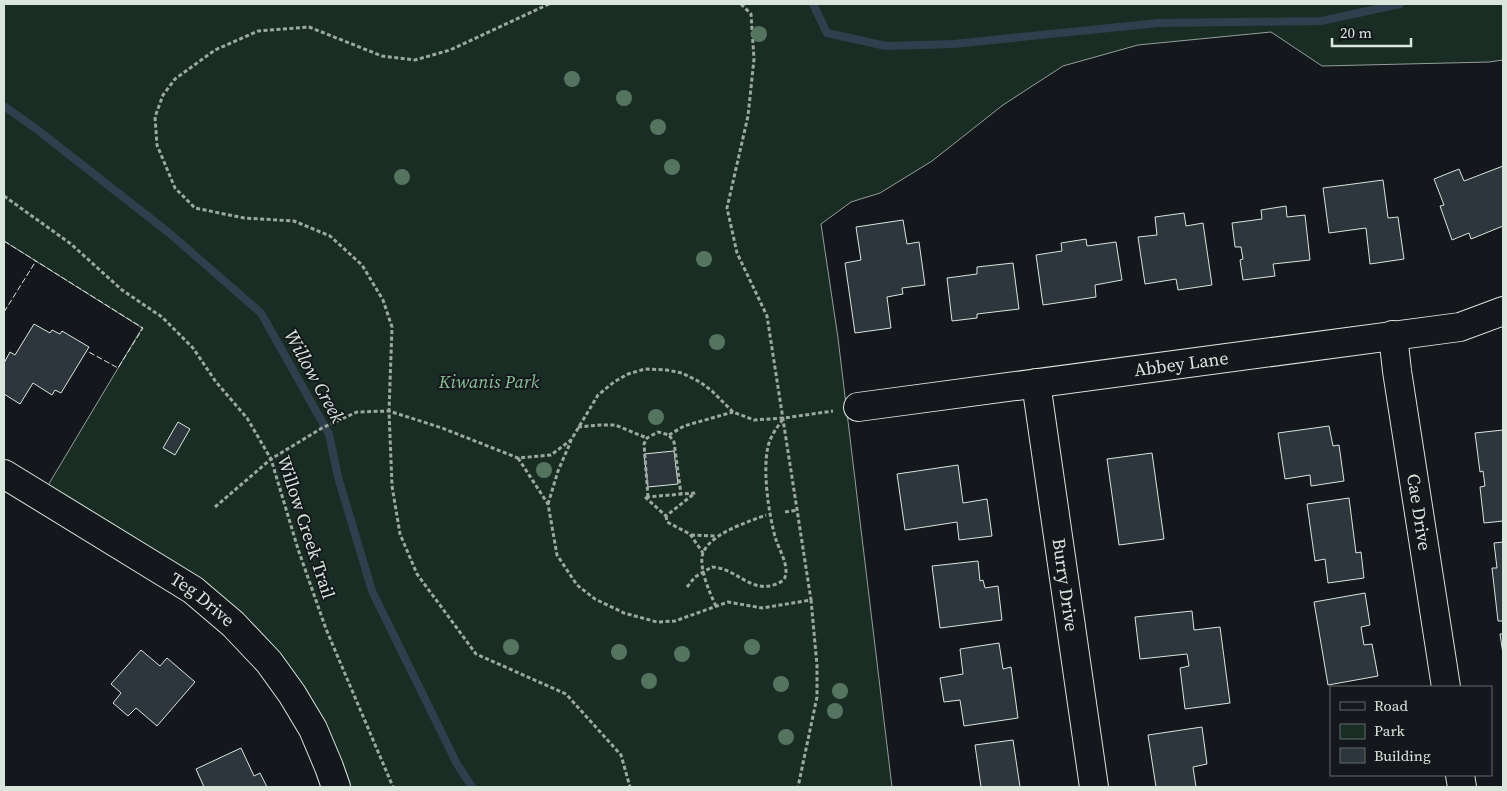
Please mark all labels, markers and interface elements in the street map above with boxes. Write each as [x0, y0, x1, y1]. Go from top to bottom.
scale bar [1332, 15, 1411, 47]
text: 20 m [1340, 22, 1372, 43]
water label: Willow Creek [279, 325, 351, 427]
street label: Abbey Lane [1132, 345, 1230, 382]
park label: Kiwanis Park [438, 369, 540, 394]
street label: Willow Creek Trail [272, 452, 341, 602]
street label: Cae Drive [1401, 472, 1438, 552]
street label: Burry Drive [1046, 537, 1085, 633]
street label: Teg Drive [166, 566, 240, 632]
legend [1330, 686, 1492, 776]
text: Road [1374, 695, 1408, 716]
text: Park [1374, 720, 1406, 741]
text: Building [1374, 745, 1431, 766]

